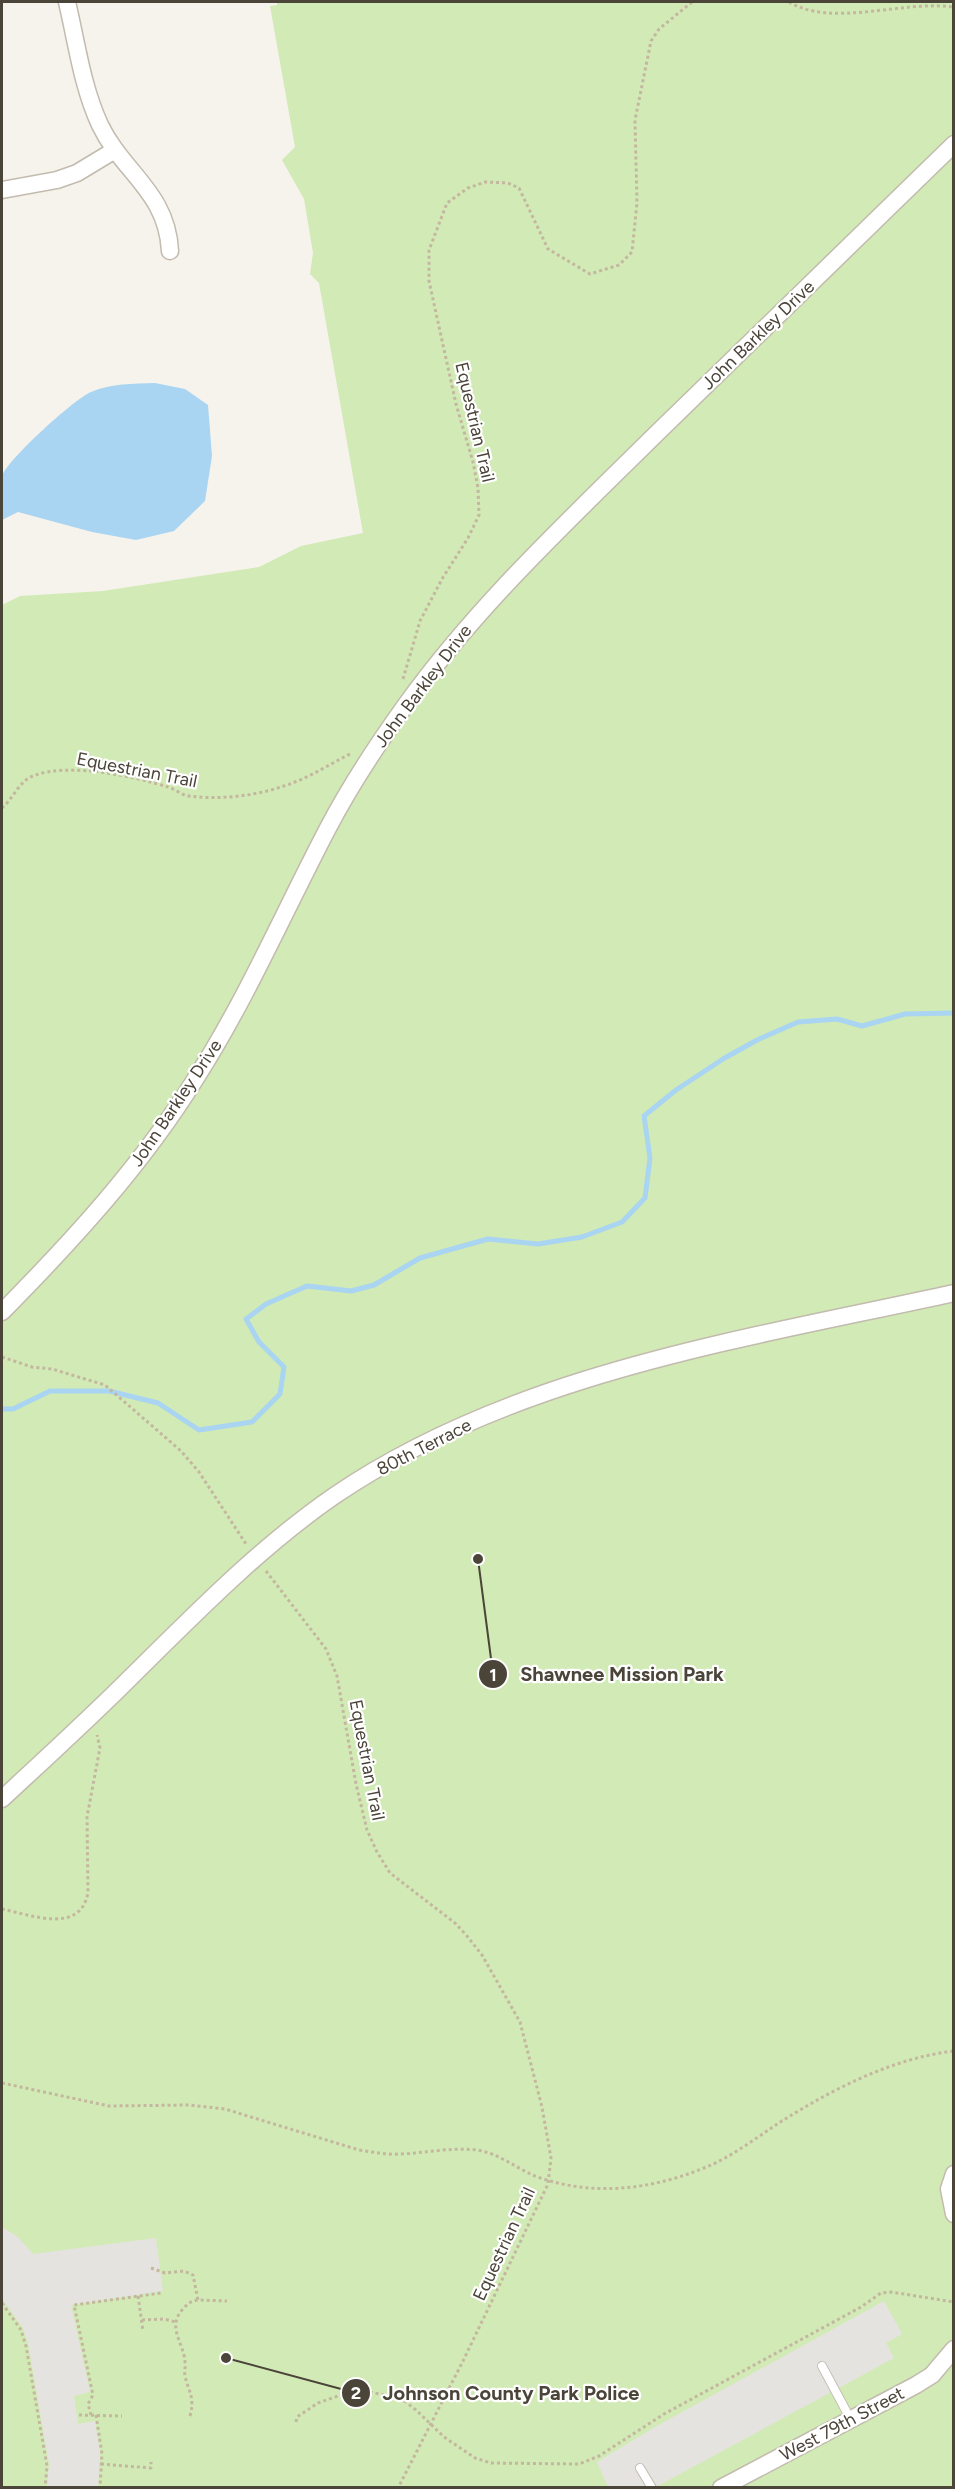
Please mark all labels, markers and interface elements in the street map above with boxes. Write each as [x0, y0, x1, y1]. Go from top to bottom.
street label: John Barkley Drive [697, 275, 819, 394]
street label: Equestrian Trail [450, 360, 500, 484]
street label: John Barkley Drive [370, 620, 477, 752]
street label: Equestrian Trail [75, 748, 199, 792]
street label: John Barkley Drive [125, 1035, 227, 1171]
street label: 80th Terrace [373, 1414, 475, 1480]
callout: Shawnee Mission Park [478, 1655, 736, 1693]
text: Shawnee Mission Park [520, 1662, 724, 1686]
text: 1 [489, 1664, 497, 1686]
street label: Equestrian Trail [345, 1698, 389, 1822]
street label: Equestrian Trail [468, 2184, 540, 2304]
callout: Johnson County Park Police [341, 2374, 651, 2412]
text: Johnson County Park Police [383, 2381, 639, 2405]
text: 2 [351, 2382, 361, 2404]
street label: West 79th Street [776, 2382, 908, 2466]

